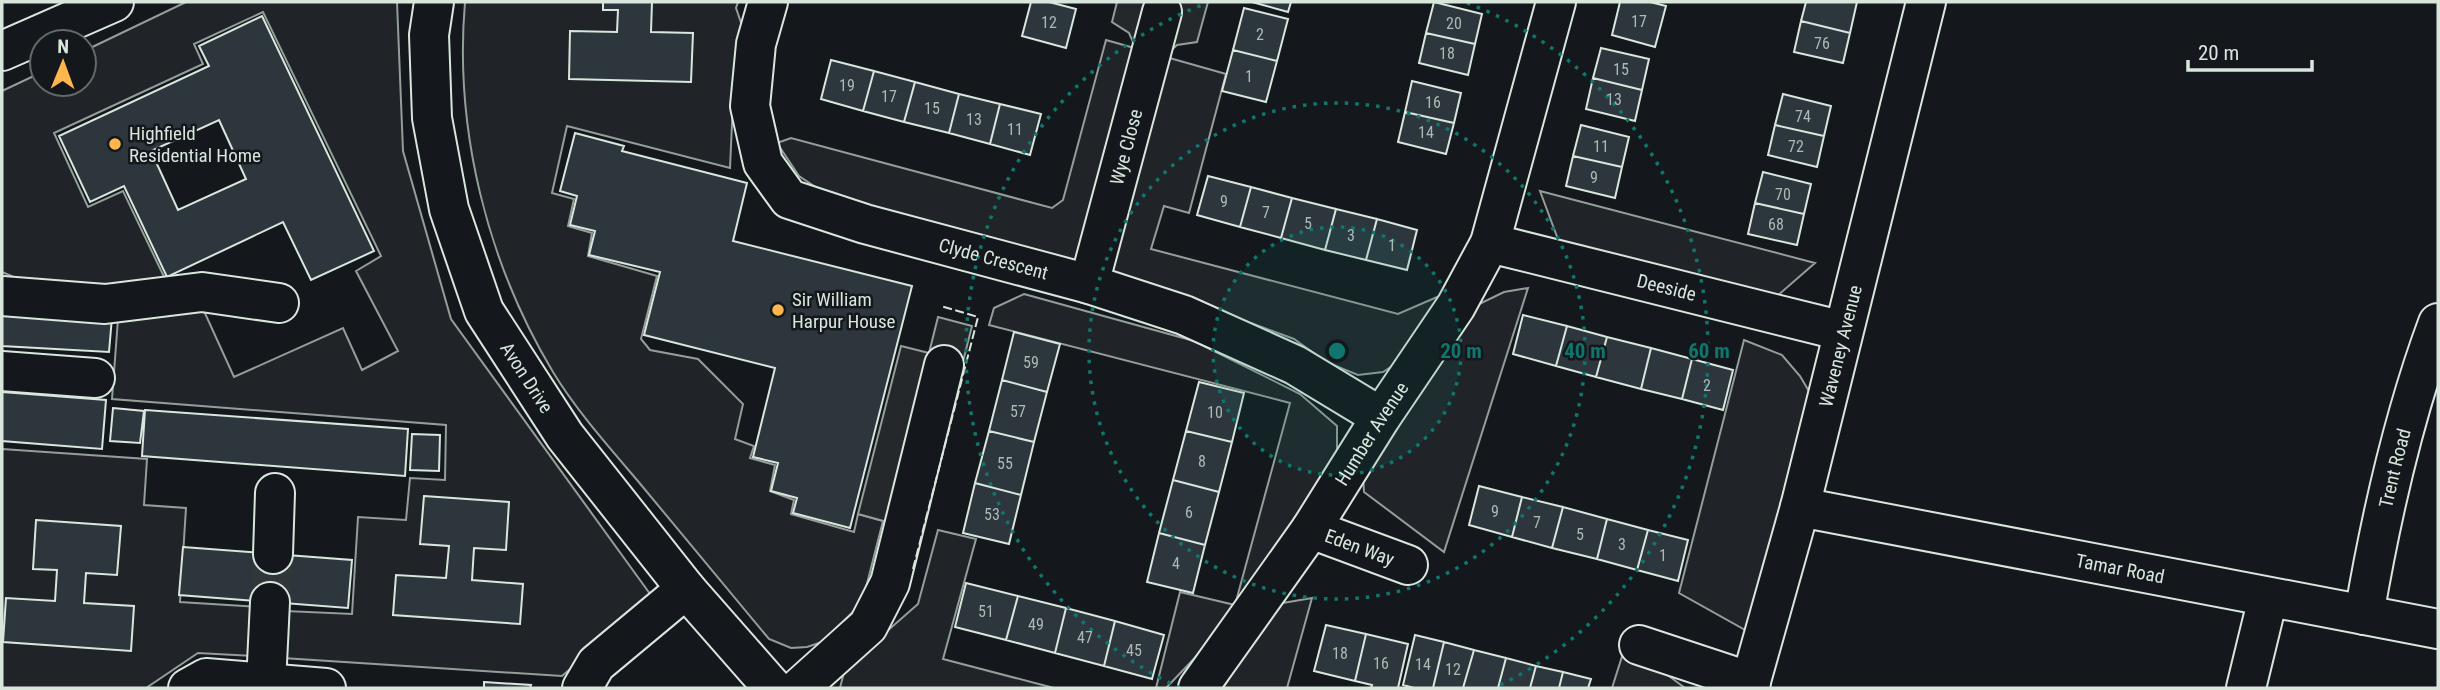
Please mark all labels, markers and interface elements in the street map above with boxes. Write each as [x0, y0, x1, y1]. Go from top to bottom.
house number: 17 [1631, 12, 1647, 31]
house number: 12 [1041, 13, 1057, 32]
house number: 20 [1446, 14, 1462, 33]
house number: 2 [1256, 25, 1264, 44]
north arrow [28, 28, 98, 98]
scale bar [2188, 28, 2312, 72]
house number: 76 [1814, 34, 1830, 53]
text: N [57, 35, 69, 58]
text: 20 m [2198, 41, 2239, 65]
house number: 18 [1439, 44, 1455, 63]
house number: 15 [1613, 60, 1629, 79]
house number: 1 [1245, 67, 1253, 86]
house number: 19 [839, 76, 855, 95]
house number: 17 [881, 87, 897, 106]
house number: 13 [1606, 90, 1622, 109]
house number: 16 [1425, 93, 1441, 112]
house number: 15 [924, 99, 940, 118]
street label: Wye Close [1105, 106, 1148, 188]
house number: 74 [1795, 107, 1811, 126]
house number: 13 [966, 110, 982, 129]
house number: 11 [1007, 120, 1023, 139]
place label: Highfield Residential Home [129, 122, 261, 167]
house number: 14 [1418, 123, 1434, 142]
marker: Highfield Residential Home [107, 136, 123, 152]
house number: 11 [1593, 137, 1609, 156]
house number: 72 [1788, 137, 1804, 156]
house number: 9 [1590, 168, 1598, 187]
house number: 70 [1775, 185, 1791, 204]
house number: 9 [1220, 192, 1228, 211]
house number: 7 [1262, 203, 1270, 222]
house number: 5 [1304, 214, 1312, 233]
house number: 68 [1768, 215, 1784, 234]
house number: 3 [1347, 226, 1355, 245]
street label: Clyde Crescent [936, 233, 1051, 285]
house number: 1 [1388, 236, 1396, 255]
street label: Deeside [1635, 269, 1698, 306]
street label: Waveney Avenue [1814, 283, 1867, 410]
place label: Sir William Harpur House [792, 288, 896, 333]
marker: Sir William Harpur House [770, 302, 786, 318]
street label: Avon Drive [495, 338, 558, 417]
centre of rings [1325, 339, 1349, 363]
text: 20 m [1440, 339, 1482, 363]
text: 40 m [1564, 339, 1606, 363]
text: 60 m [1688, 339, 1730, 363]
house number: 59 [1023, 353, 1039, 372]
house number: 2 [1703, 376, 1711, 395]
street label: Humber Avenue [1330, 378, 1413, 490]
house number: 57 [1010, 402, 1026, 421]
house number: 10 [1207, 403, 1223, 422]
street label: Trent Road [2374, 426, 2416, 510]
house number: 8 [1198, 452, 1206, 471]
house number: 55 [997, 454, 1013, 473]
house number: 9 [1491, 502, 1499, 521]
house number: 6 [1185, 503, 1193, 522]
house number: 53 [984, 505, 1000, 524]
house number: 7 [1533, 513, 1541, 532]
street label: Eden Way [1322, 524, 1398, 571]
house number: 5 [1576, 525, 1584, 544]
house number: 3 [1618, 535, 1626, 554]
house number: 1 [1659, 546, 1667, 565]
street label: Tamar Road [2074, 549, 2166, 588]
house number: 4 [1172, 554, 1180, 573]
house number: 51 [978, 602, 994, 621]
house number: 49 [1028, 615, 1044, 634]
house number: 47 [1077, 628, 1093, 647]
house number: 45 [1126, 641, 1142, 660]
house number: 18 [1332, 644, 1348, 663]
house number: 16 [1373, 654, 1389, 673]
house number: 14 [1415, 655, 1431, 674]
house number: 12 [1445, 660, 1461, 679]

